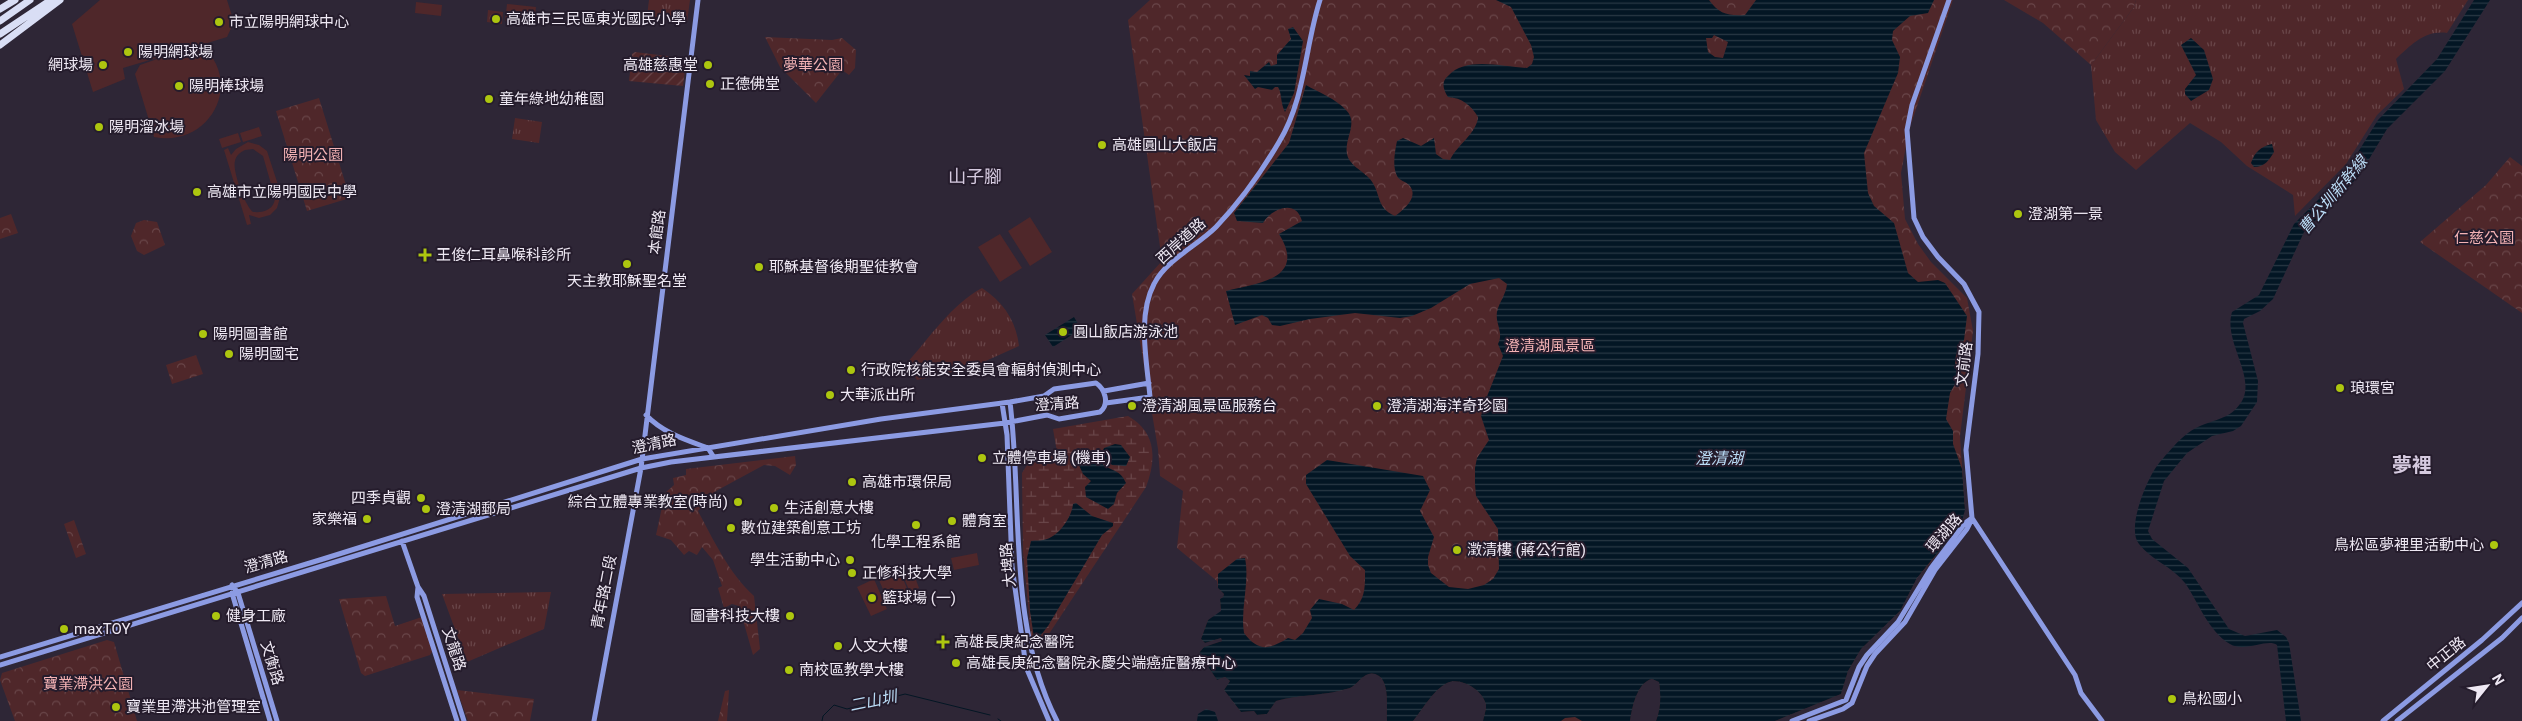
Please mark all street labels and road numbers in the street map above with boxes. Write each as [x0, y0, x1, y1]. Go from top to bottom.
street label: 本館路 [645, 209, 669, 255]
street label: 西岸道路 [1153, 214, 1209, 268]
street label: 文前路 [1952, 341, 1976, 387]
street label: 澄清路 [1034, 393, 1080, 415]
street label: 澄清路 [630, 431, 678, 457]
street label: 環湖路 [1922, 510, 1966, 556]
street label: 大埤路 [997, 542, 1019, 588]
street label: 澄清路 [242, 547, 290, 577]
street label: 青年路二段 [588, 553, 620, 631]
street label: 文龍路 [438, 625, 470, 673]
street label: 中正路 [2423, 633, 2469, 675]
street label: 文衡路 [257, 639, 287, 687]

